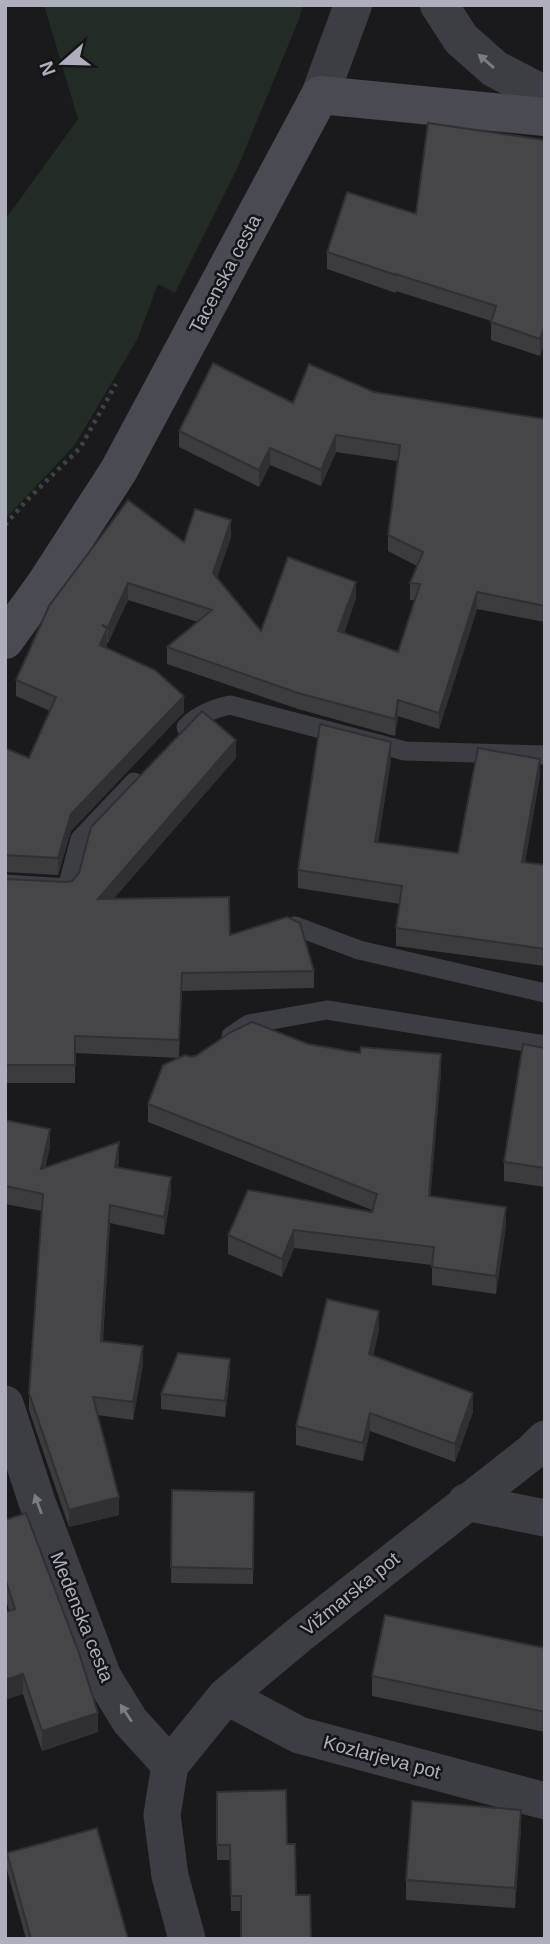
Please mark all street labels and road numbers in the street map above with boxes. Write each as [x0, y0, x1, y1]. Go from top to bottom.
street label: Tacenska cesta [185, 211, 265, 337]
street label: Vižmarska pot [297, 1548, 404, 1640]
street label: Medenska cesta [46, 1549, 118, 1685]
street label: Kozlarjeva pot [321, 1731, 444, 1783]

